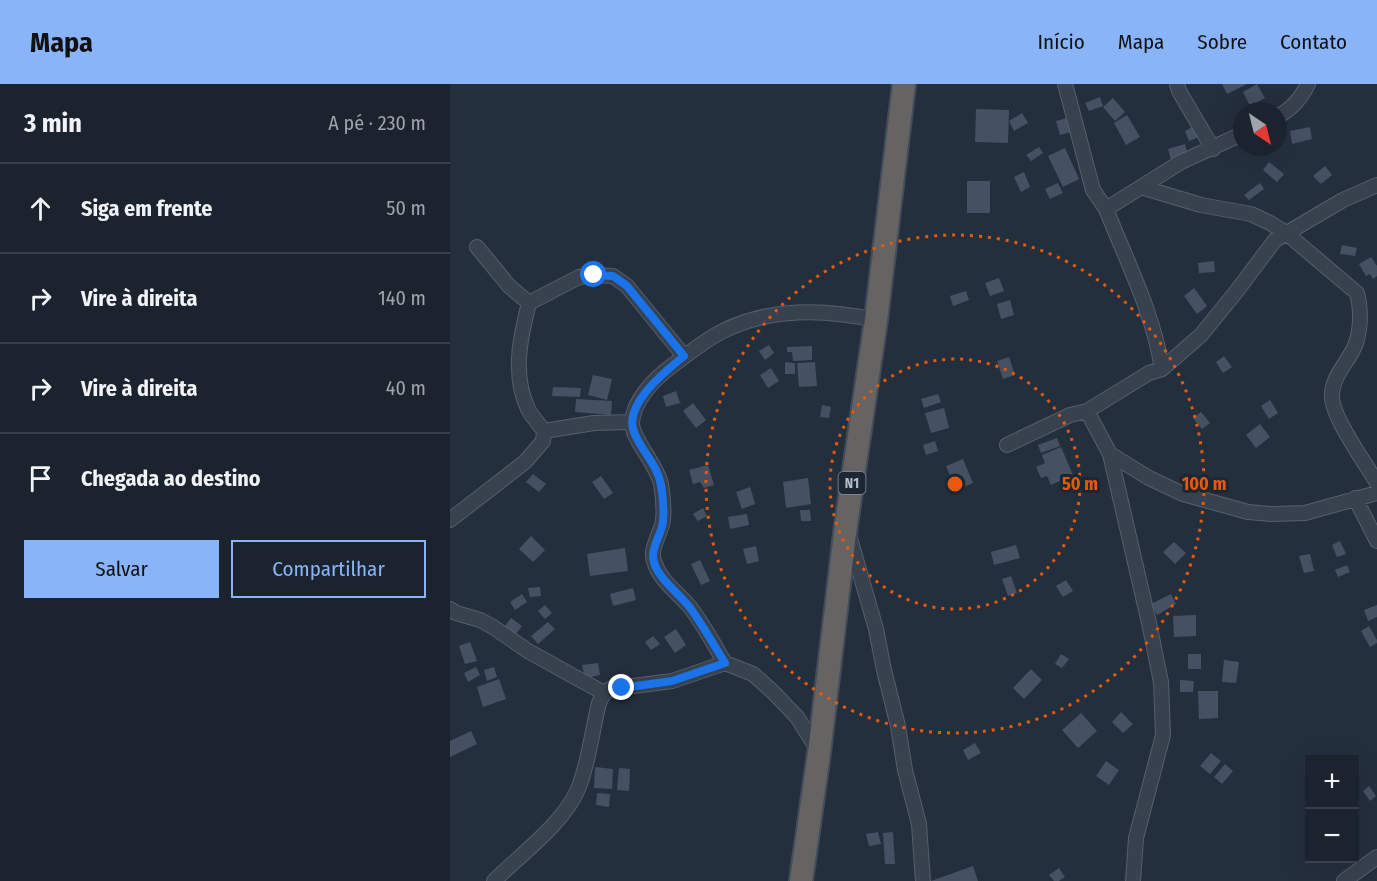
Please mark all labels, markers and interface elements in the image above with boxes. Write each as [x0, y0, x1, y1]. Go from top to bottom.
text: Mapa [30, 26, 93, 59]
text: Início [1038, 29, 1085, 55]
text: Mapa [1118, 29, 1164, 55]
text: Sobre [1197, 29, 1247, 55]
text: Contato [1280, 29, 1347, 55]
north arrow [1233, 102, 1287, 156]
text: 3 min [24, 108, 82, 139]
text: A pé · 230 m [328, 111, 426, 135]
icon: ahead [24, 192, 57, 225]
text: Siga em frente [81, 195, 212, 222]
text: 50 m [386, 196, 426, 220]
route start [580, 261, 606, 287]
icon: right [24, 282, 57, 315]
text: Vire à direita [81, 285, 197, 312]
text: 140 m [378, 286, 426, 310]
icon: right [24, 372, 57, 405]
text: Vire à direita [81, 375, 197, 402]
text: 40 m [386, 376, 426, 400]
icon: arrive [24, 462, 57, 495]
text: Chegada ao destino [81, 465, 261, 492]
road number: N1 [838, 472, 866, 494]
text: 50 m [1062, 473, 1098, 495]
text: 100 m [1182, 473, 1226, 495]
centre of rings [945, 474, 965, 494]
button: Salvar [24, 540, 219, 598]
button: Compartilhar [231, 540, 426, 598]
route end [608, 674, 634, 700]
map controls [1305, 755, 1359, 863]
button: + [1305, 755, 1359, 809]
button: − [1305, 809, 1359, 863]

